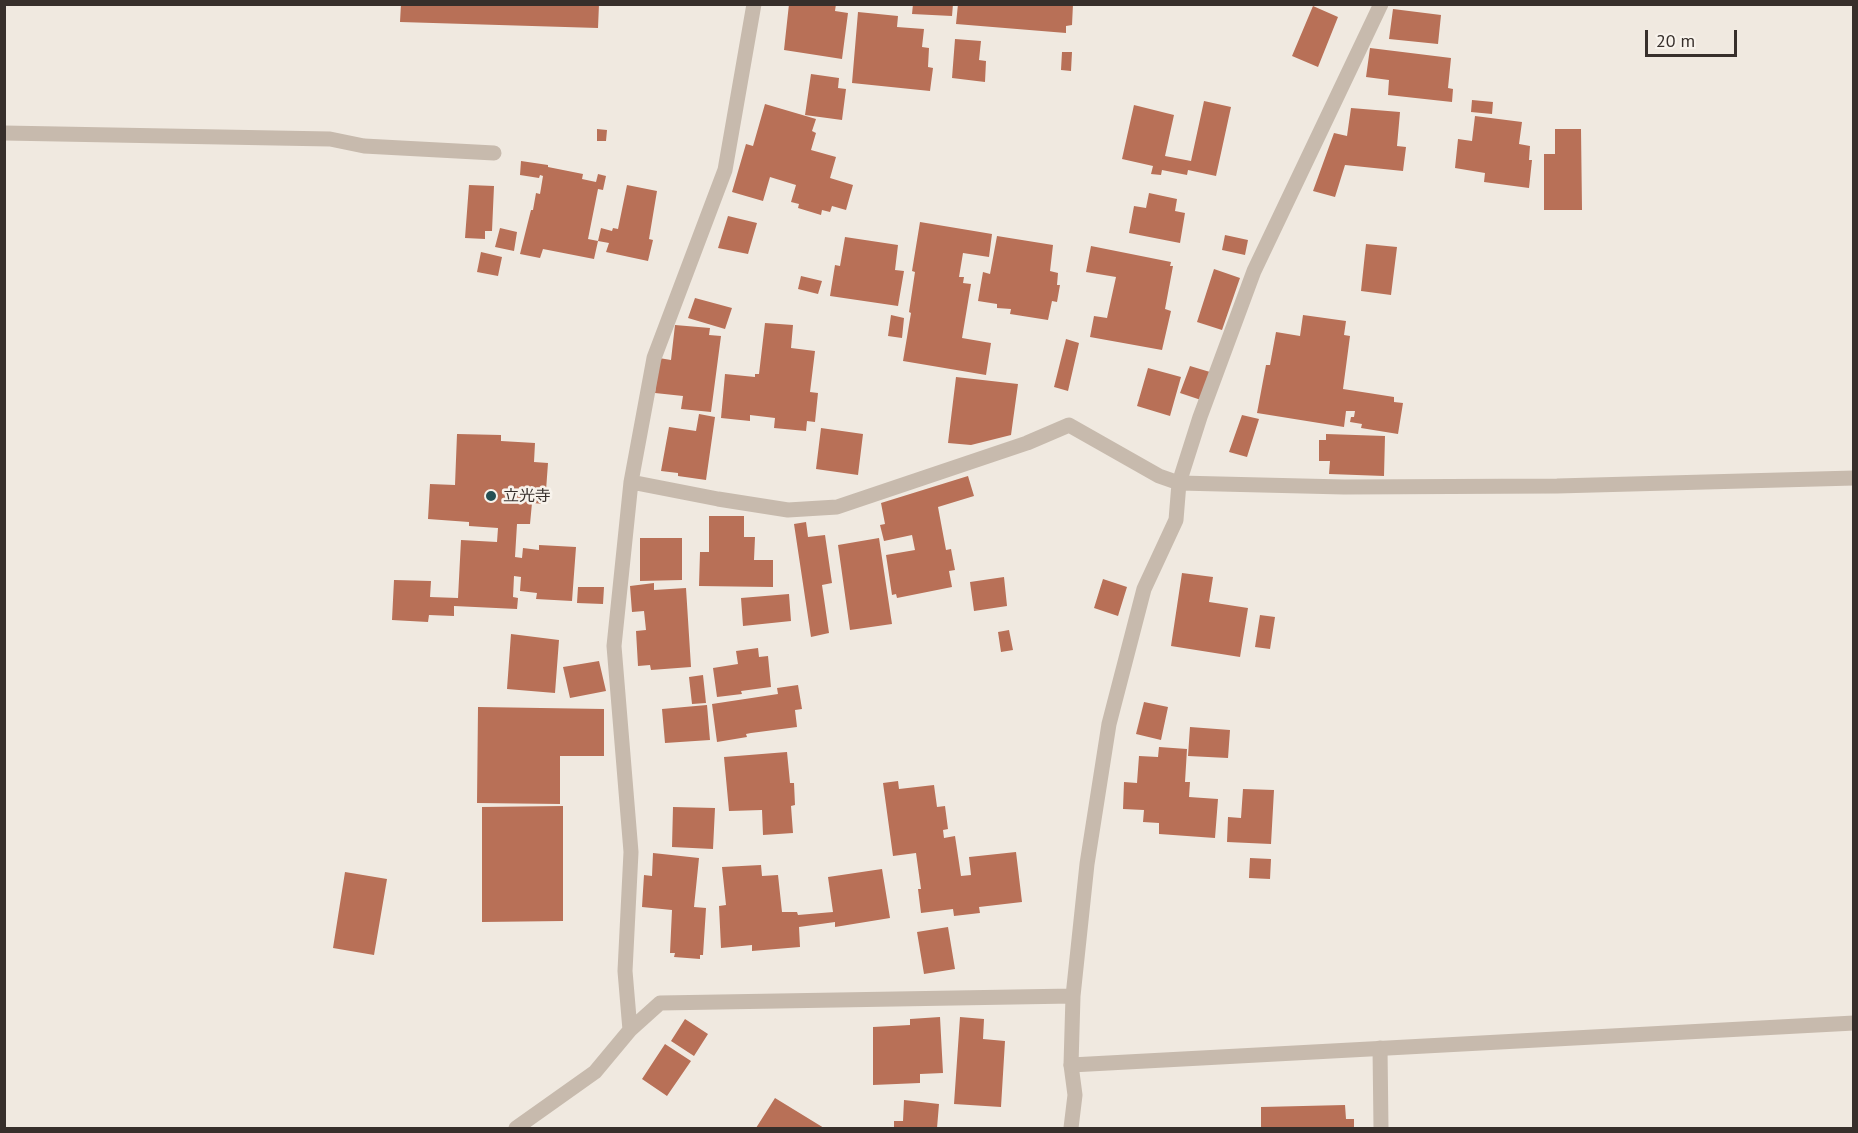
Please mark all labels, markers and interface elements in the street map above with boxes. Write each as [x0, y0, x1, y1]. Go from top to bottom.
scale bar [1648, 18, 1740, 56]
text: 20 m [1656, 29, 1695, 52]
place label: 立光寺 [503, 486, 551, 506]
marker: 立光寺 [484, 489, 498, 503]

